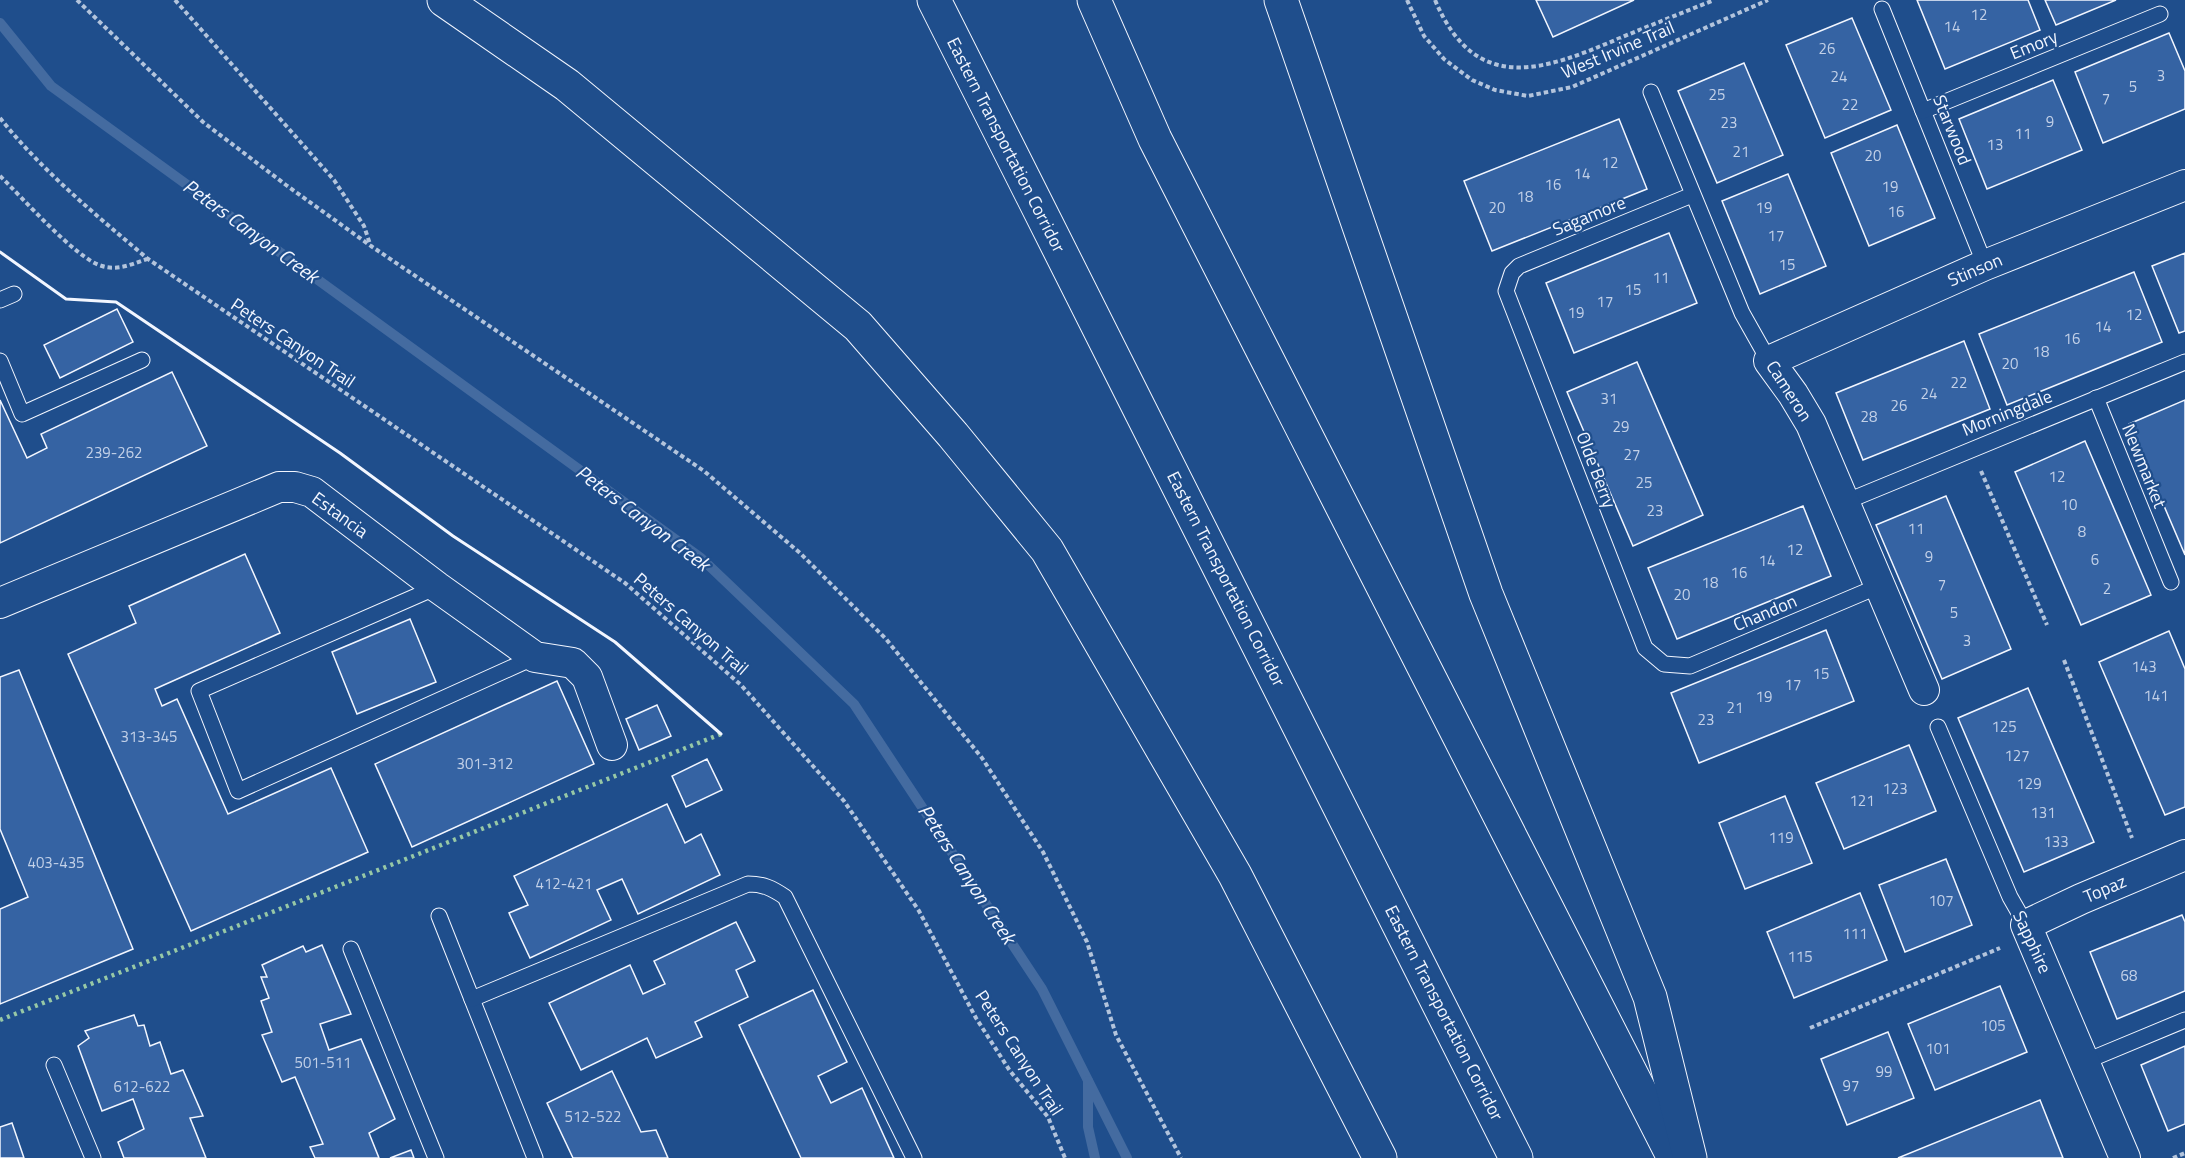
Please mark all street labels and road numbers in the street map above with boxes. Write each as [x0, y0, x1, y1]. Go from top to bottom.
street label: West Irvine Trail [1557, 14, 1679, 86]
street label: Emory [2006, 23, 2062, 66]
street label: Eastern Transportation Corridor [940, 32, 1073, 257]
street label: Starwood [1926, 91, 1979, 169]
street label: Sagamore [1548, 189, 1629, 242]
street label: Stinson [1943, 246, 2006, 293]
street label: Peters Canyon Trail [226, 291, 361, 394]
street label: Cameron [1760, 355, 1819, 427]
street label: Morningdale [1958, 382, 2056, 443]
street label: Newmarket [2115, 420, 2174, 513]
street label: Olde Berry [1570, 428, 1624, 512]
street label: Eastern Transportation Corridor [1160, 466, 1293, 691]
street label: Estancia [306, 485, 374, 544]
street label: Peters Canyon Trail [628, 566, 755, 681]
street label: Chandon [1729, 587, 1801, 638]
street label: Topaz [2079, 868, 2130, 910]
street label: Eastern Transportation Corridor [1378, 900, 1511, 1125]
street label: Sapphire [2006, 906, 2059, 978]
street label: Peters Canyon Trail [969, 985, 1070, 1121]

